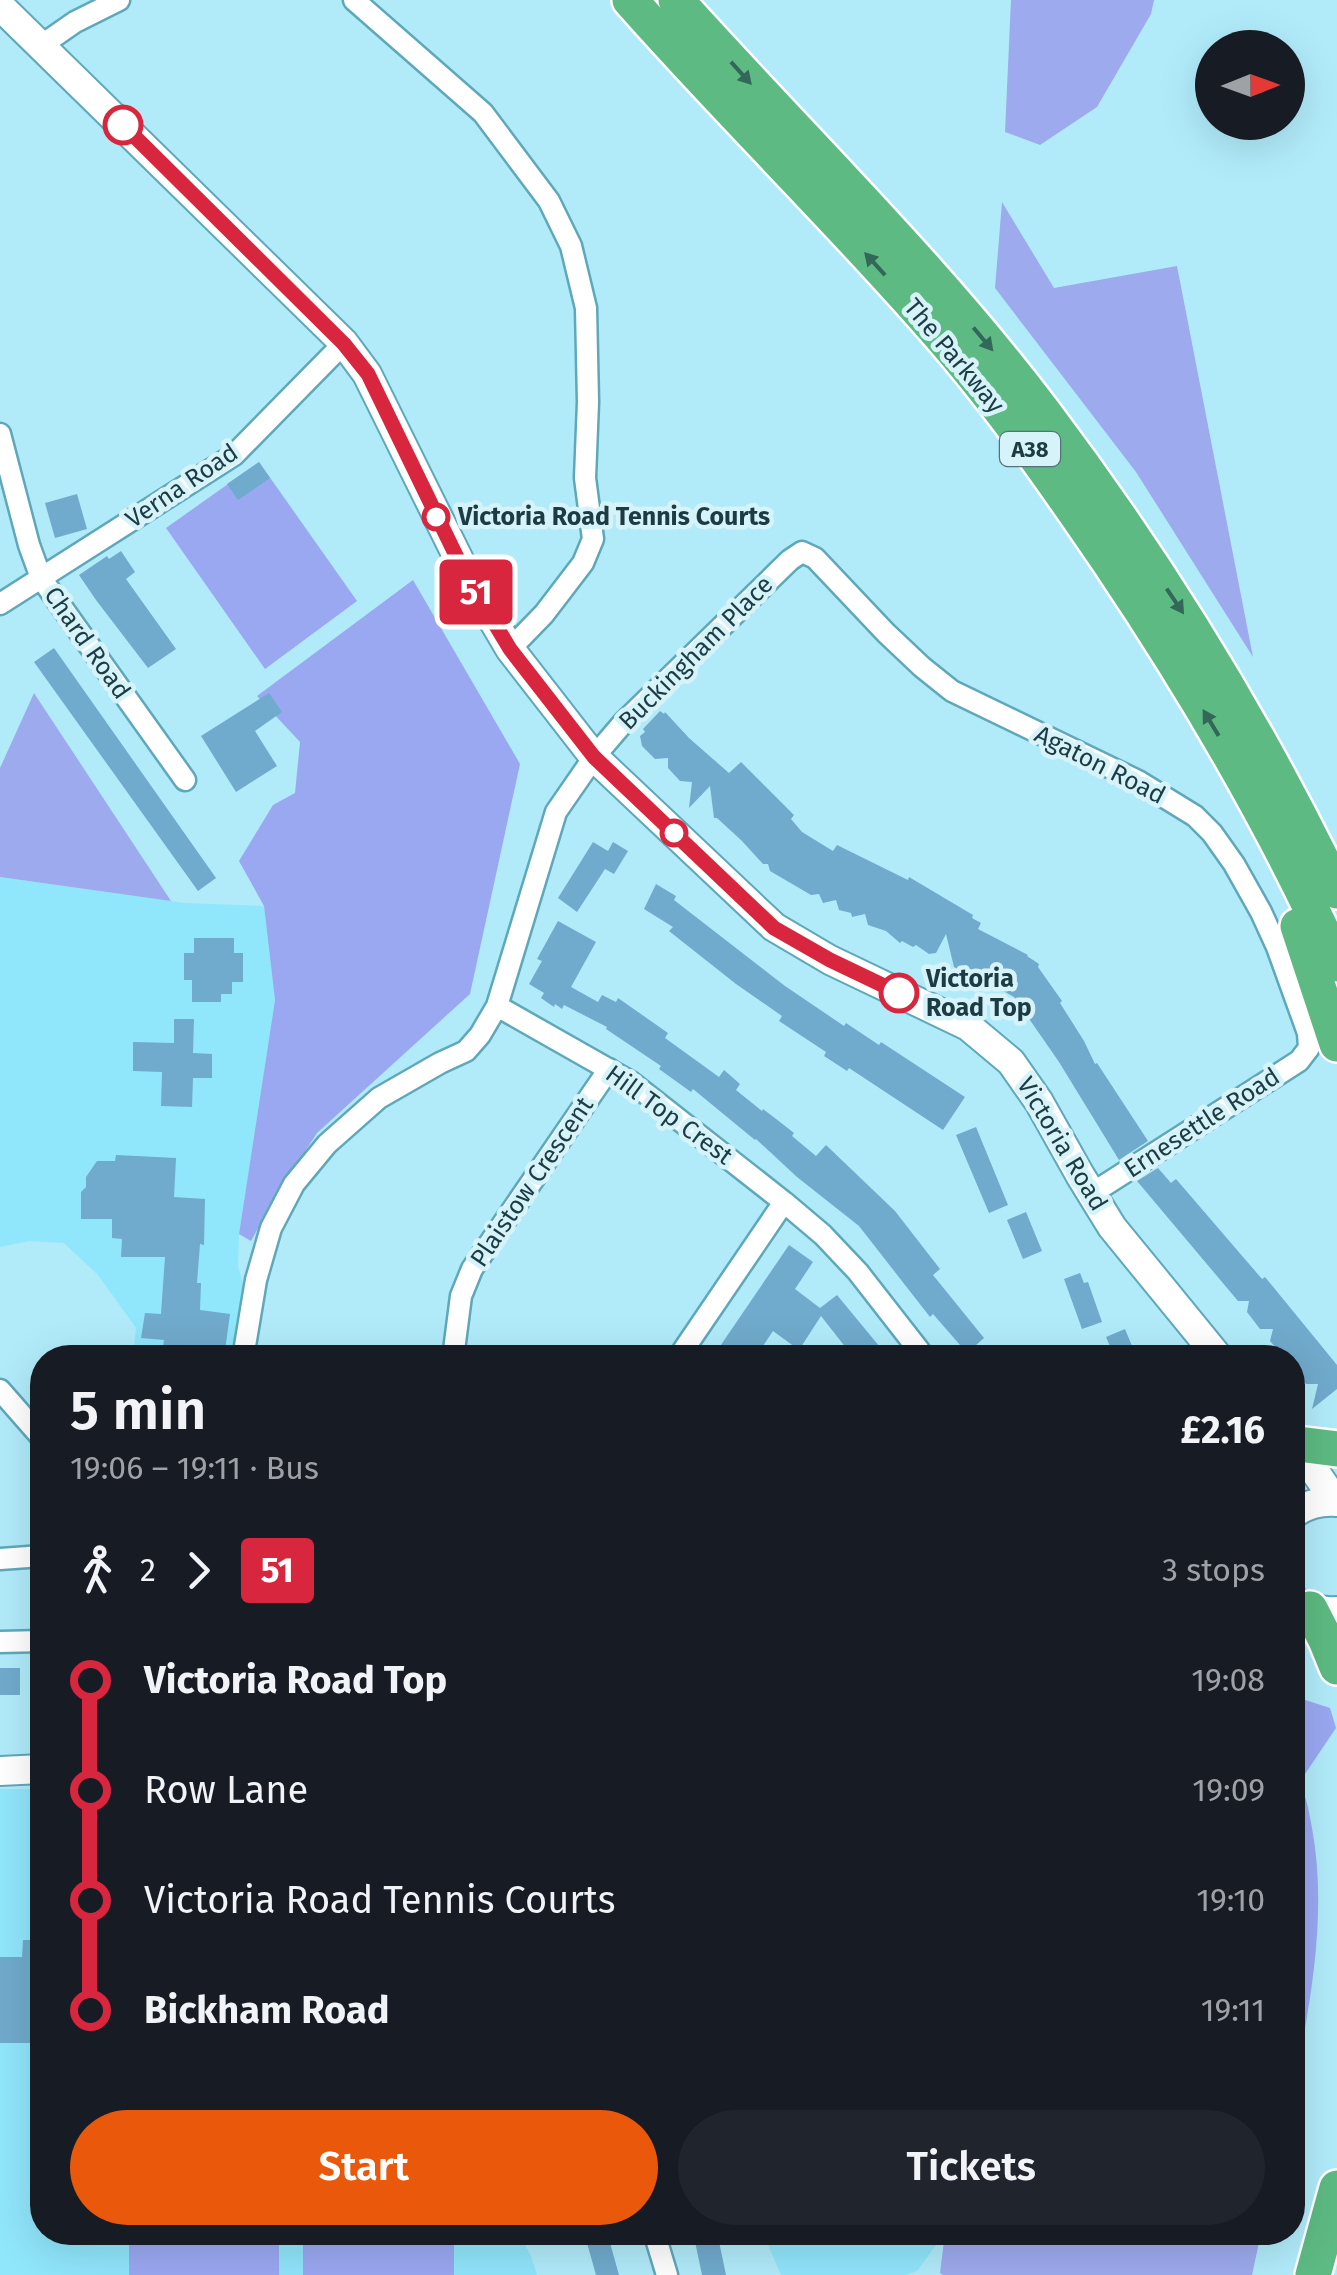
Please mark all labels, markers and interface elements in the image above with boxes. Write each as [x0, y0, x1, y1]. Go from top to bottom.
north arrow [1195, 30, 1305, 140]
map controls [1195, 30, 1305, 140]
one-way arrow [730, 60, 752, 85]
unlabelled marker [104, 106, 142, 144]
one-way arrow [865, 252, 887, 277]
street label: The Parkway [897, 293, 1011, 420]
one-way arrow [972, 327, 993, 352]
road number: A38 [1000, 432, 1060, 466]
street label: Verna Road [120, 437, 244, 535]
place label: Victoria Road Tennis Courts [457, 502, 770, 532]
marker: Victoria Road Tennis Courts [423, 504, 449, 530]
line badge: 51 [431, 560, 521, 624]
street label: Buckingham Place [613, 570, 779, 736]
text: 51 [459, 571, 493, 613]
street label: Chard Road [37, 581, 137, 705]
one-way arrow [1166, 587, 1184, 614]
one-way arrow [1203, 709, 1220, 737]
street label: Agaton Road [1030, 719, 1170, 811]
unlabelled marker [661, 820, 687, 846]
place label: Victoria Road Top [925, 964, 1032, 1023]
marker: Victoria Road Top [880, 974, 918, 1012]
street label: Hill Top Crest [600, 1059, 739, 1172]
street label: Ernesettle Road [1119, 1062, 1285, 1184]
street label: Victoria Road [1010, 1072, 1114, 1216]
street label: Plaistow Crescent [464, 1091, 600, 1273]
text: 5 min [70, 1378, 206, 1444]
text: £2.16 [1180, 1407, 1265, 1453]
text: 19:06 – 19:11 · Bus [70, 1449, 319, 1487]
icon: walk [70, 1543, 125, 1598]
icon: forward [171, 1543, 226, 1598]
text: 51 [261, 1549, 294, 1591]
text: 2 [140, 1551, 156, 1589]
text: 3 stops [1162, 1551, 1265, 1589]
text: Victoria Road Top [144, 1657, 447, 1703]
text: 19:08 [1191, 1661, 1265, 1699]
text: Row Lane [144, 1767, 308, 1813]
text: 19:09 [1192, 1771, 1265, 1809]
text: Victoria Road Tennis Courts [144, 1877, 615, 1923]
text: 19:10 [1196, 1881, 1265, 1919]
text: Bickham Road [144, 1987, 390, 2033]
text: 19:11 [1201, 1991, 1265, 2029]
button: Start [70, 2110, 658, 2225]
button: Tickets [678, 2110, 1265, 2225]

